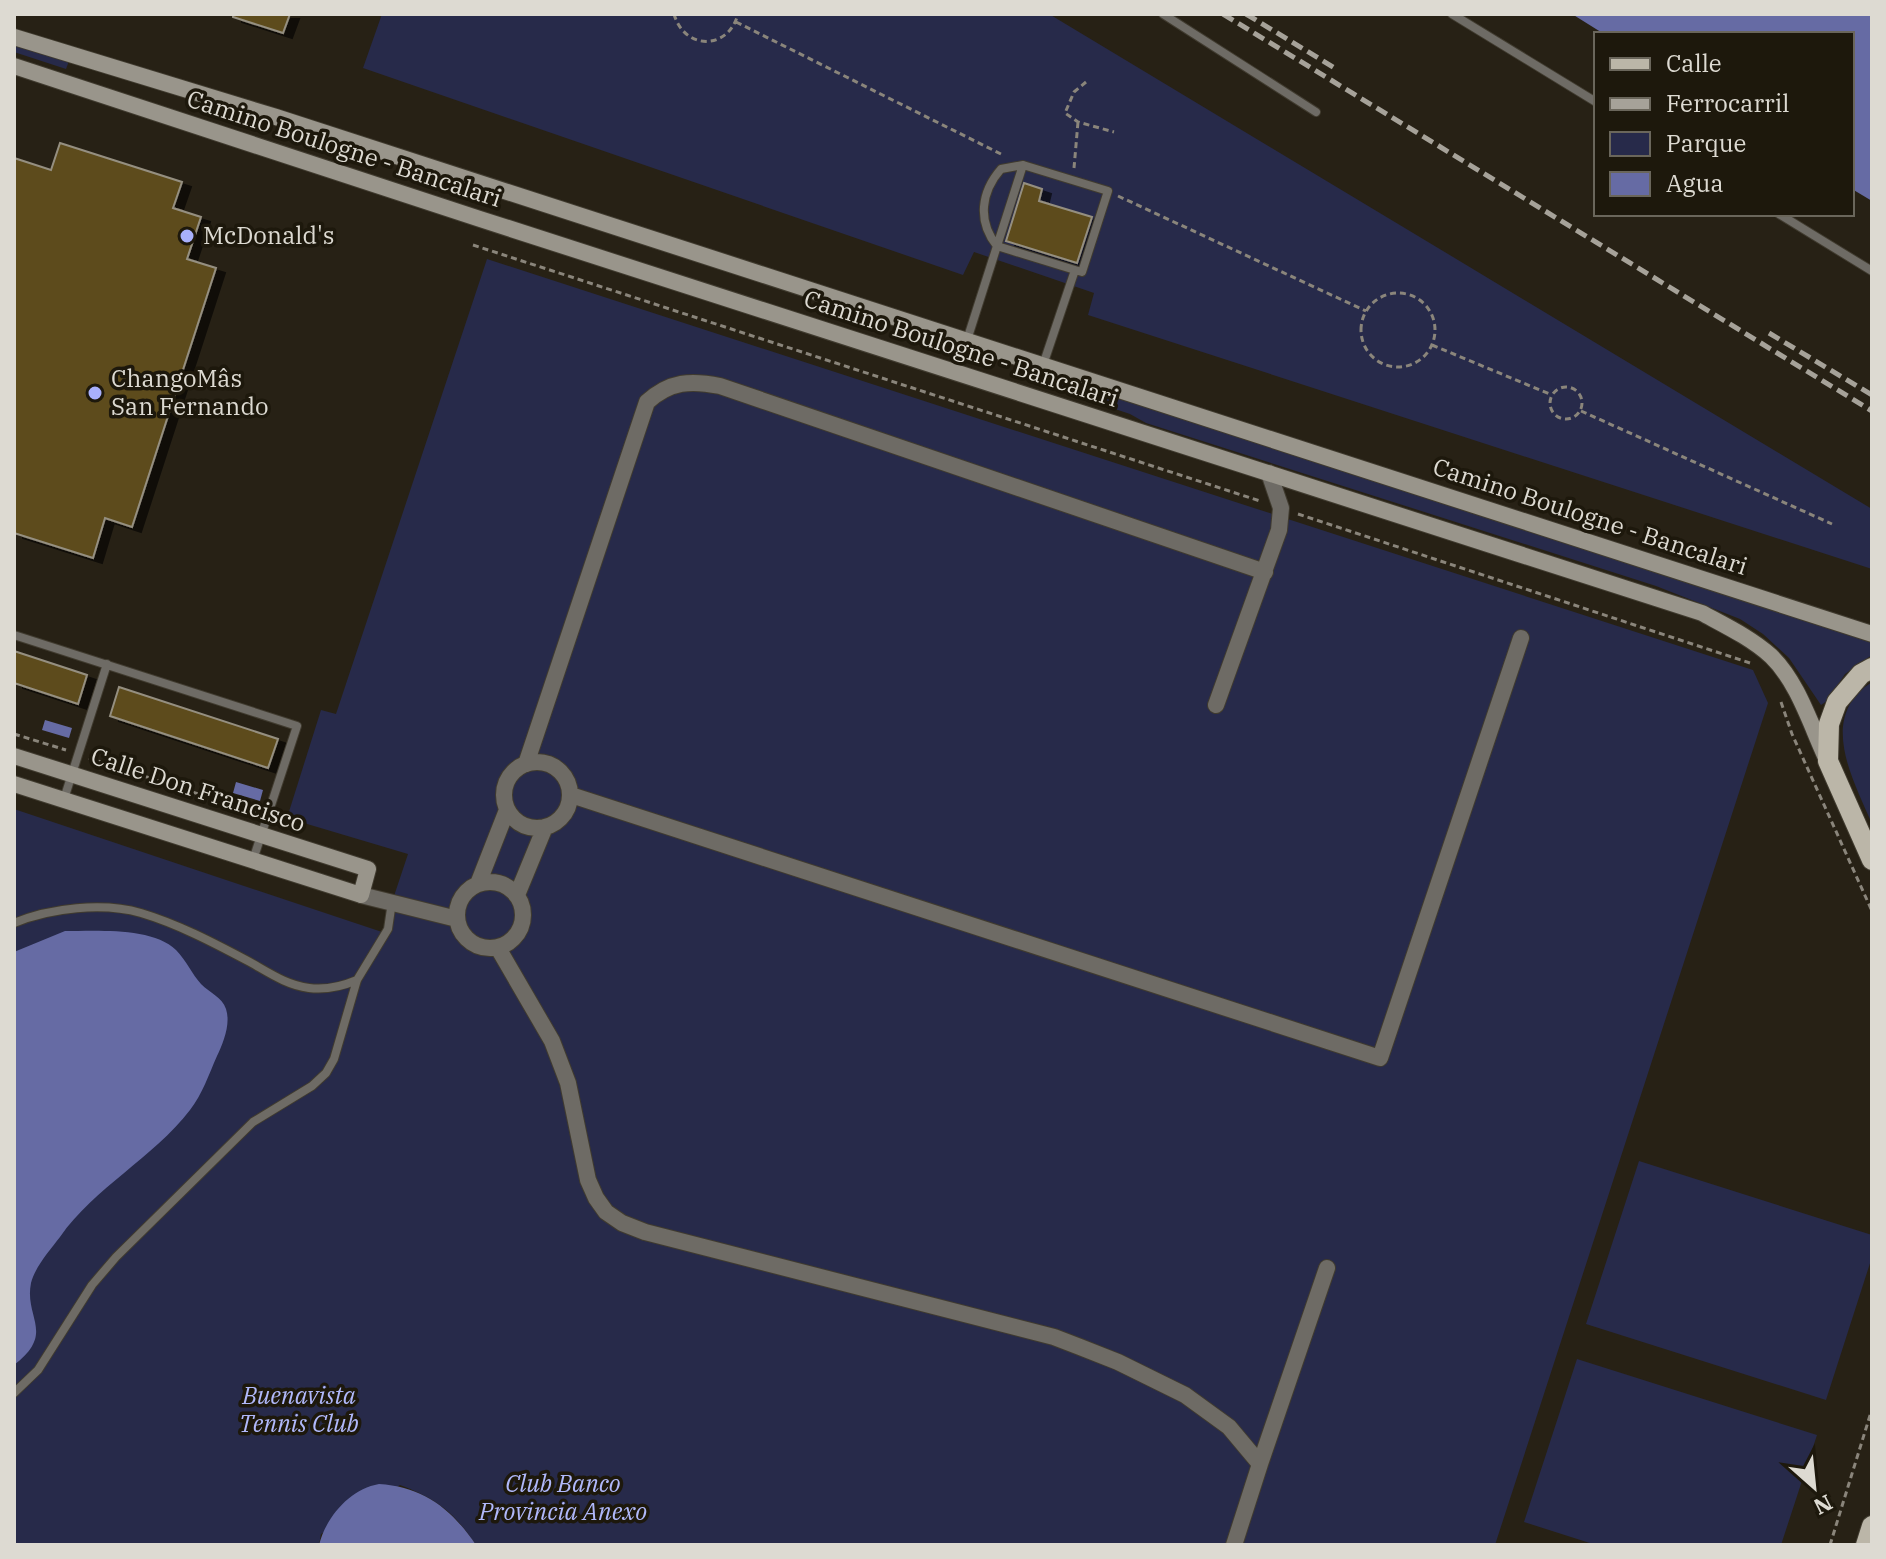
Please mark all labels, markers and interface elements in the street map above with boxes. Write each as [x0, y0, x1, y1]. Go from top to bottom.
legend [1594, 32, 1854, 216]
text: Calle [1666, 47, 1722, 79]
street label: Camino Boulogne - Bancalari [183, 82, 506, 214]
text: Ferrocarril [1666, 87, 1789, 119]
text: Parque [1666, 127, 1746, 159]
text: Agua [1666, 167, 1723, 199]
place label: McDonald's [203, 219, 335, 251]
marker: McDonald's [178, 227, 196, 245]
street label: Camino Boulogne - Bancalari [800, 282, 1123, 414]
place label: ChangoMâs San Fernando [111, 362, 269, 422]
marker: ChangoMâs San Fernando [86, 384, 104, 402]
street label: Camino Boulogne - Bancalari [1429, 450, 1752, 582]
street label: Calle Don Francisco [87, 739, 310, 839]
park label: Buenavista Tennis Club [239, 1379, 359, 1439]
north arrow [1774, 1447, 1854, 1527]
park label: Club Banco Provincia Anexo [478, 1467, 647, 1527]
text: N [1809, 1488, 1838, 1522]

